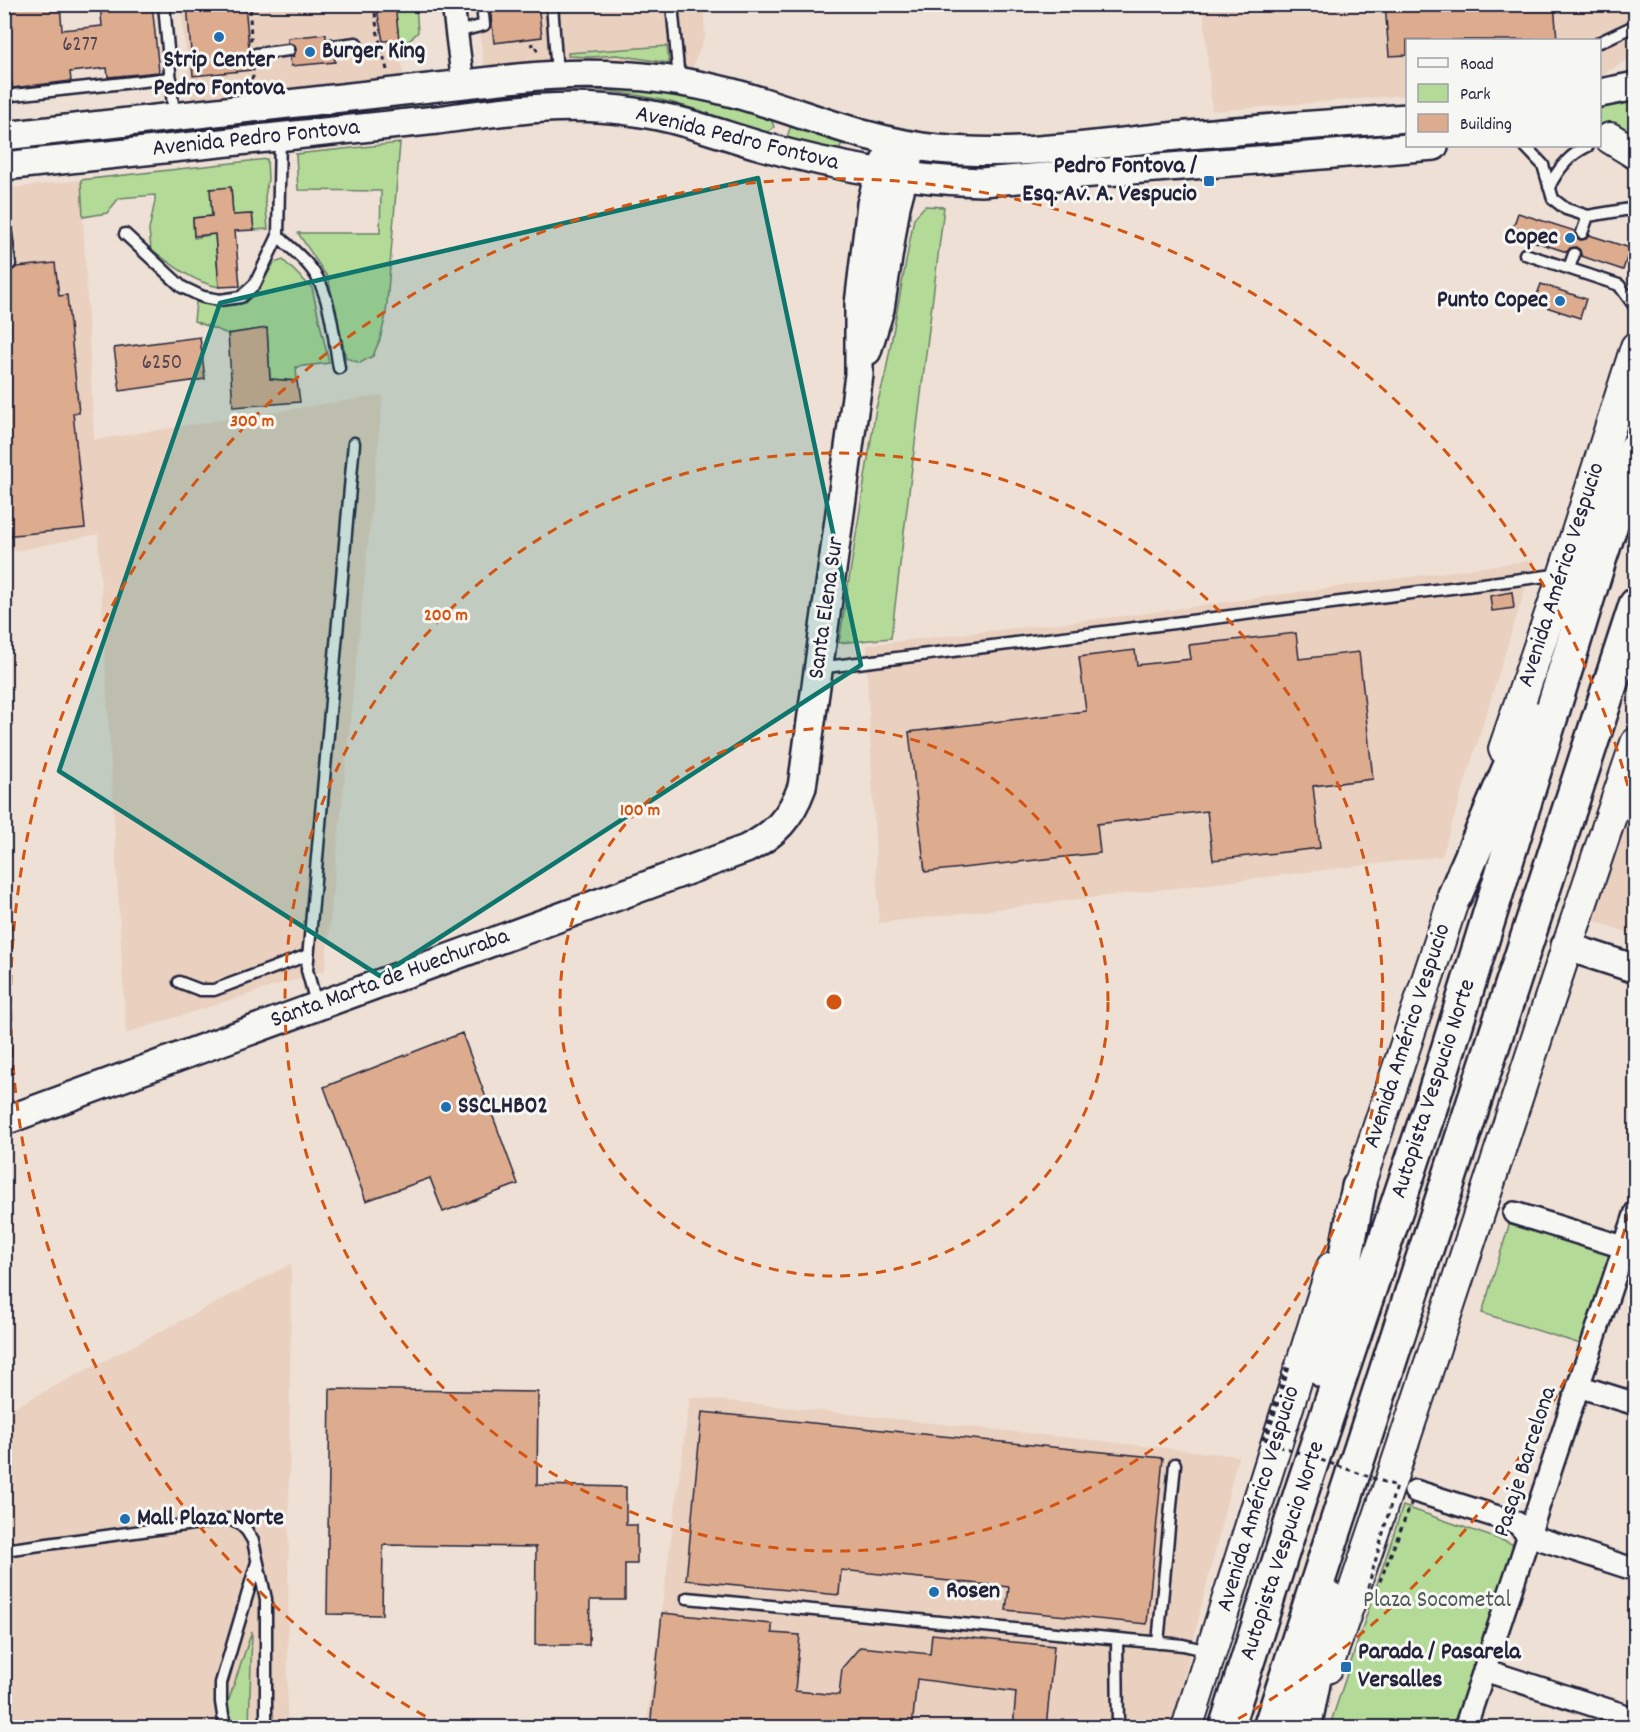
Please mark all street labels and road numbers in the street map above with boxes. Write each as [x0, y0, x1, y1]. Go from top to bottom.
street label: Avenida Pedro Fontova [632, 97, 843, 181]
street label: Avenida Pedro Fontova [151, 111, 362, 167]
street label: Avenida Américo Vespucio [1510, 458, 1614, 692]
street label: Santa Elena Sur [800, 535, 854, 681]
street label: Avenida Américo Vespucio [1356, 919, 1460, 1153]
street label: Santa Marta de Huechuraba [266, 920, 515, 1038]
street label: Autopista Vespucio Norte [1382, 975, 1486, 1203]
street label: Avenida Américo Vespucio [1208, 1382, 1310, 1616]
street label: Pasaje Barcelona [1486, 1382, 1567, 1542]
street label: Autopista Vespucio Norte [1231, 1437, 1335, 1665]

